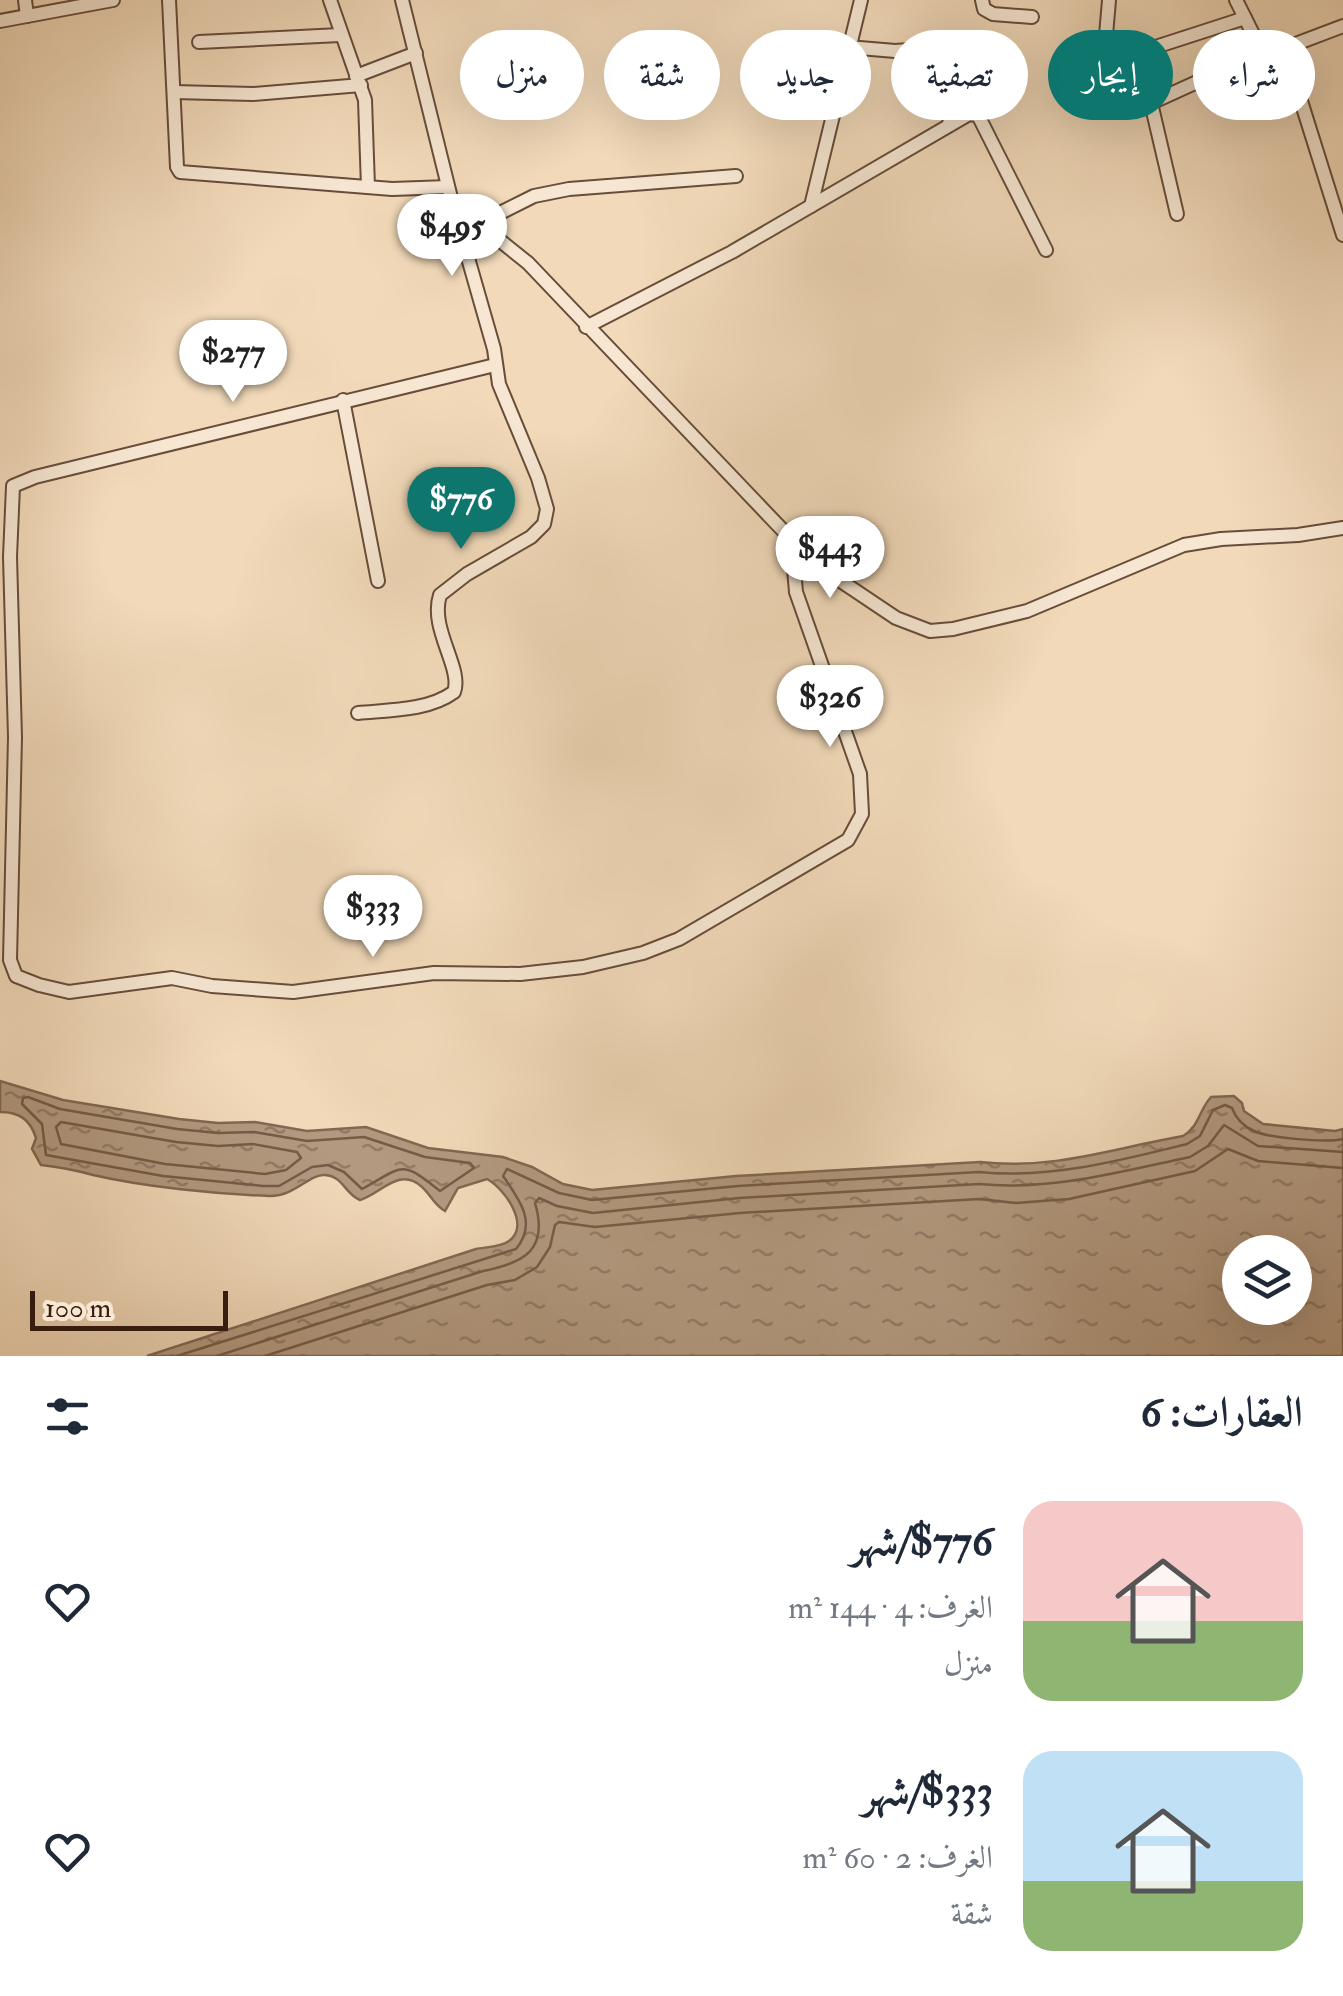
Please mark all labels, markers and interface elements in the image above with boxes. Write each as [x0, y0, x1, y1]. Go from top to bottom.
chip: منزل [460, 30, 584, 120]
chip: شقة [604, 30, 720, 120]
chip: جديد [740, 30, 871, 120]
chip: تصفية [891, 30, 1028, 120]
chip: إيجار [1048, 30, 1173, 120]
chip: شراء [1193, 30, 1315, 120]
pin: $495 [393, 194, 511, 279]
text: $495 [419, 206, 485, 246]
pin: $277 [174, 320, 292, 405]
text: $277 [201, 332, 265, 372]
pin: $776 [402, 467, 520, 552]
text: $776 [429, 479, 493, 519]
pin: $443 [771, 516, 889, 601]
text: $443 [798, 528, 862, 568]
pin: $326 [771, 665, 889, 750]
text: $326 [799, 677, 861, 717]
pin: $333 [314, 875, 432, 960]
text: $333 [346, 887, 400, 927]
map controls [1222, 1235, 1312, 1325]
button: layers [1222, 1235, 1312, 1325]
scale bar [30, 1286, 228, 1330]
text: 100 m [45, 1291, 111, 1326]
text: العقارات: 6 [1140, 1387, 1303, 1439]
icon: filters [40, 1389, 95, 1444]
text: $776/شهر [850, 1516, 993, 1568]
icon: home [1103, 1541, 1223, 1661]
icon: heart [40, 1574, 95, 1629]
text: الغرف: 4 · 144 m² [788, 1588, 993, 1628]
text: منزل [944, 1644, 993, 1684]
text: $333/شهر [862, 1766, 993, 1818]
icon: home [1103, 1791, 1223, 1911]
icon: heart [40, 1824, 95, 1879]
text: الغرف: 2 · 60 m² [803, 1838, 993, 1878]
text: شقة [951, 1894, 993, 1934]

